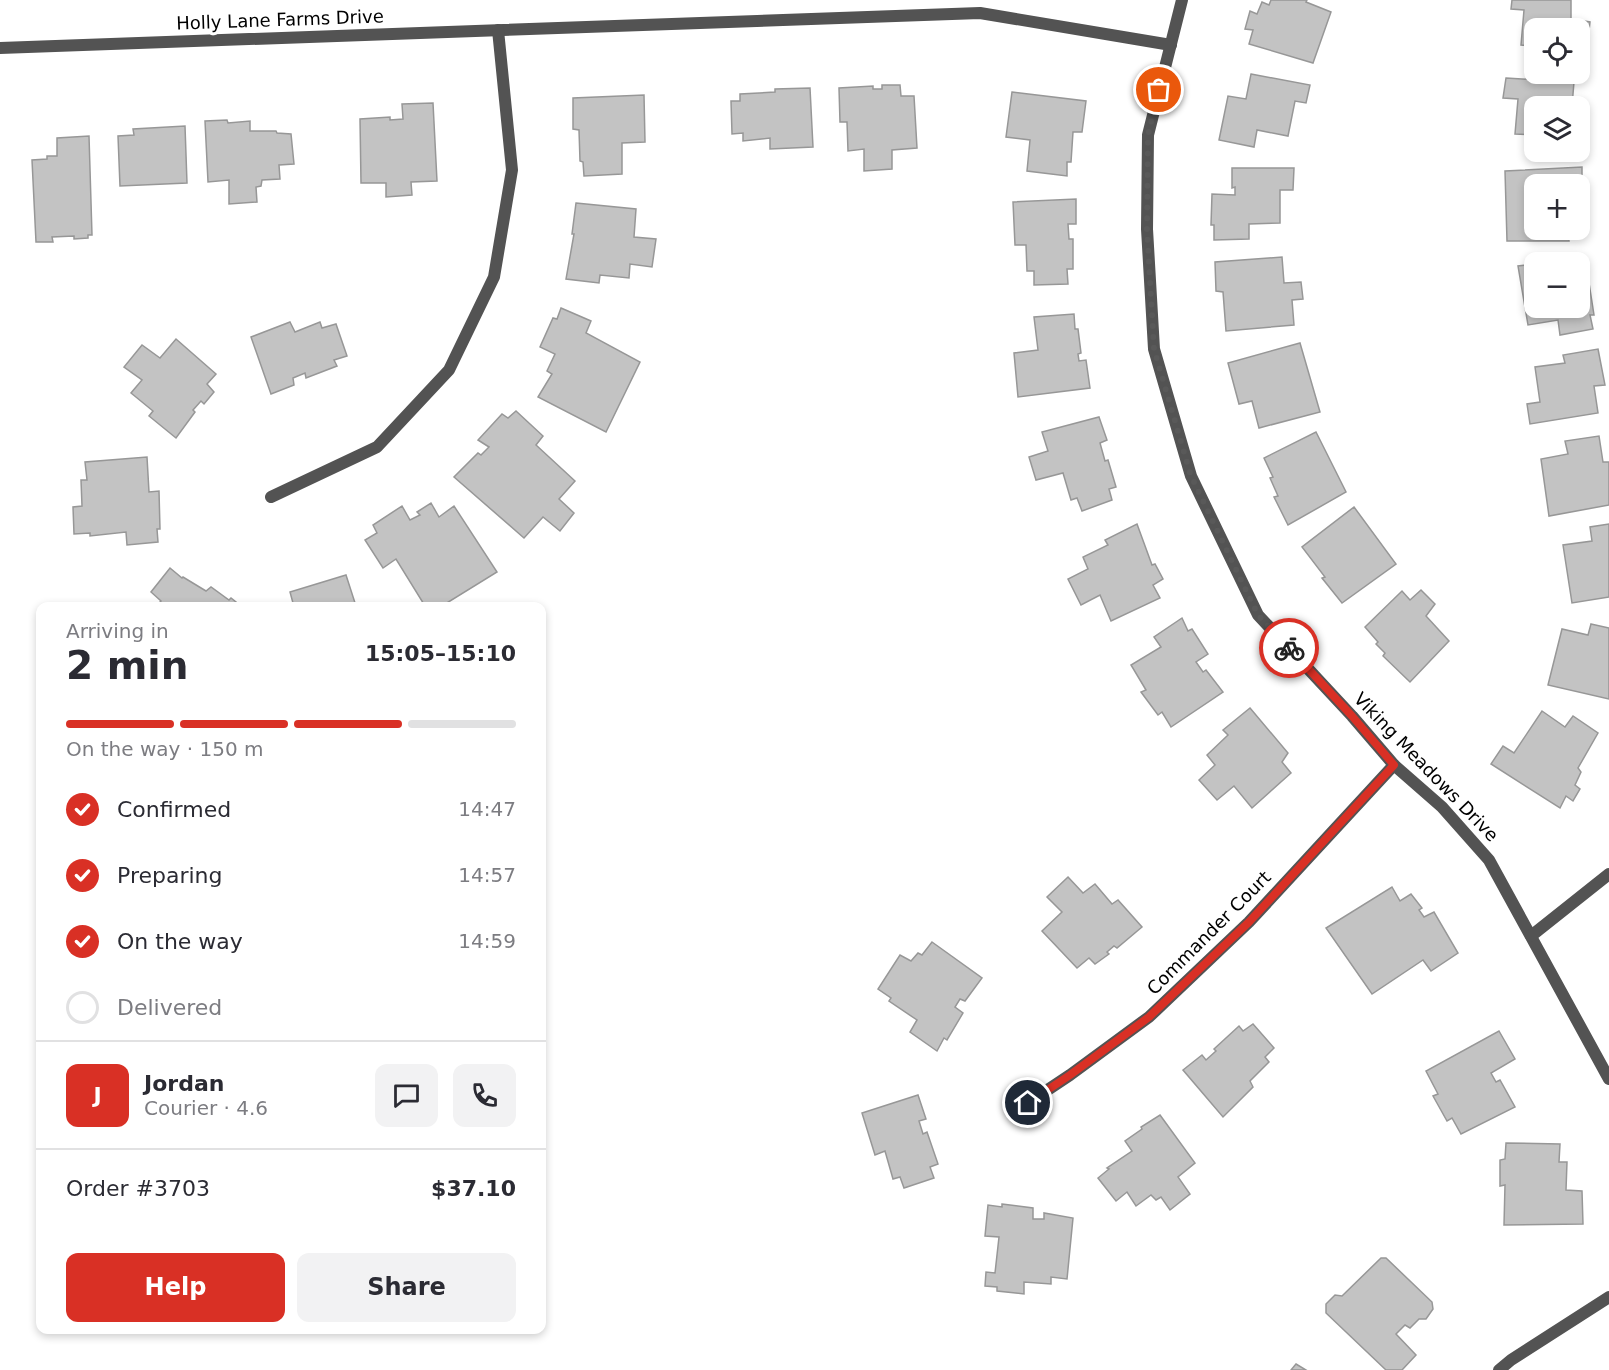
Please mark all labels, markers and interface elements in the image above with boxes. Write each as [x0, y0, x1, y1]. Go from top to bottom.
street label: Holly Lane Farms Drive [176, 5, 384, 34]
map controls [1524, 18, 1590, 318]
button: locate [1524, 18, 1590, 84]
pin [1133, 64, 1184, 115]
icon: bag [1142, 73, 1175, 106]
button: layers [1524, 96, 1590, 162]
button: + [1524, 174, 1590, 240]
button: − [1524, 252, 1590, 318]
courier [1259, 618, 1319, 678]
text: Arriving in [66, 619, 169, 643]
icon: bike [1273, 632, 1306, 665]
text: 15:05–15:10 [365, 641, 516, 666]
text: 2 min [66, 643, 188, 688]
street label: Viking Meadows Drive [1350, 688, 1503, 845]
text: On the way · 150 m [66, 737, 264, 761]
icon: check [66, 793, 99, 826]
text: Confirmed [117, 797, 231, 822]
text: 14:47 [458, 797, 516, 821]
icon: check [66, 859, 99, 892]
text: Preparing [117, 863, 223, 888]
text: 14:57 [458, 863, 516, 887]
street label: Commander Court [1142, 866, 1275, 999]
icon: check [66, 925, 99, 958]
text: On the way [117, 929, 243, 954]
text: 14:59 [458, 929, 516, 953]
text: Delivered [117, 995, 222, 1020]
button: chat [375, 1064, 438, 1127]
button: phone [453, 1064, 516, 1127]
text: Jordan [144, 1071, 224, 1096]
pin [1002, 1077, 1053, 1128]
text: J [93, 1083, 102, 1108]
icon: home [1011, 1086, 1044, 1119]
text: Courier · 4.6 [144, 1096, 268, 1120]
text: Order #3703 [66, 1176, 210, 1201]
text: $37.10 [431, 1176, 516, 1201]
button: Help [66, 1253, 285, 1322]
button: Share [297, 1253, 516, 1322]

